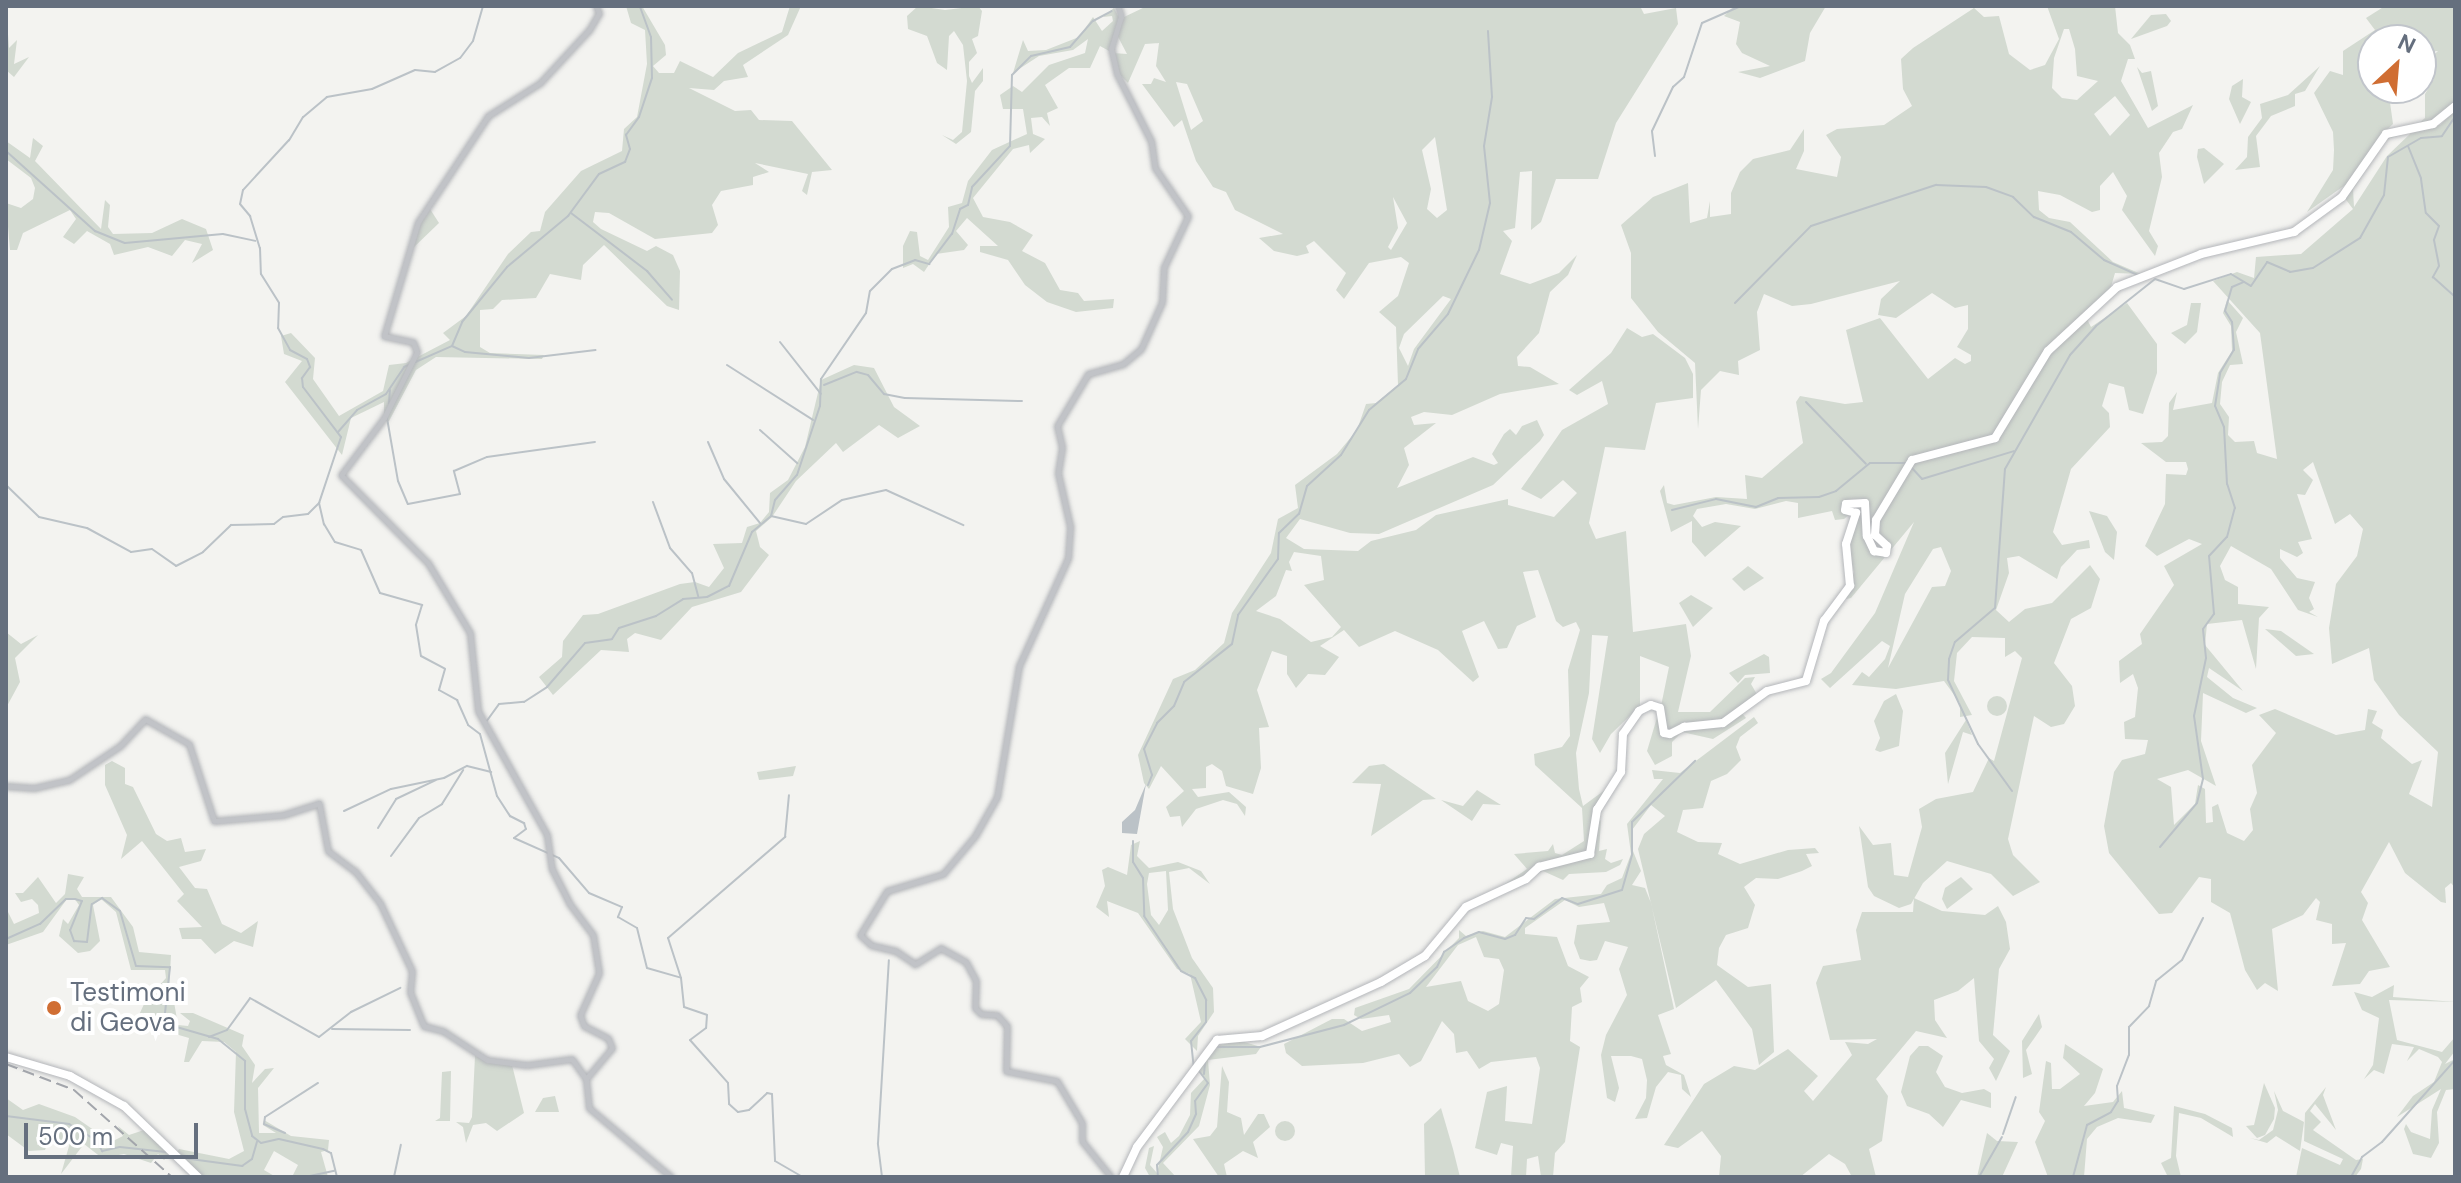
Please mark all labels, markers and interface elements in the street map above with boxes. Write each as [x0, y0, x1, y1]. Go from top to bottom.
north arrow [2357, 24, 2437, 104]
text: N [2393, 27, 2420, 60]
place label: Testimoni di Geova [70, 977, 186, 1038]
marker: Testimoni di Geova [45, 999, 63, 1017]
scale bar [28, 1107, 202, 1157]
text: 500 m [38, 1121, 113, 1152]

